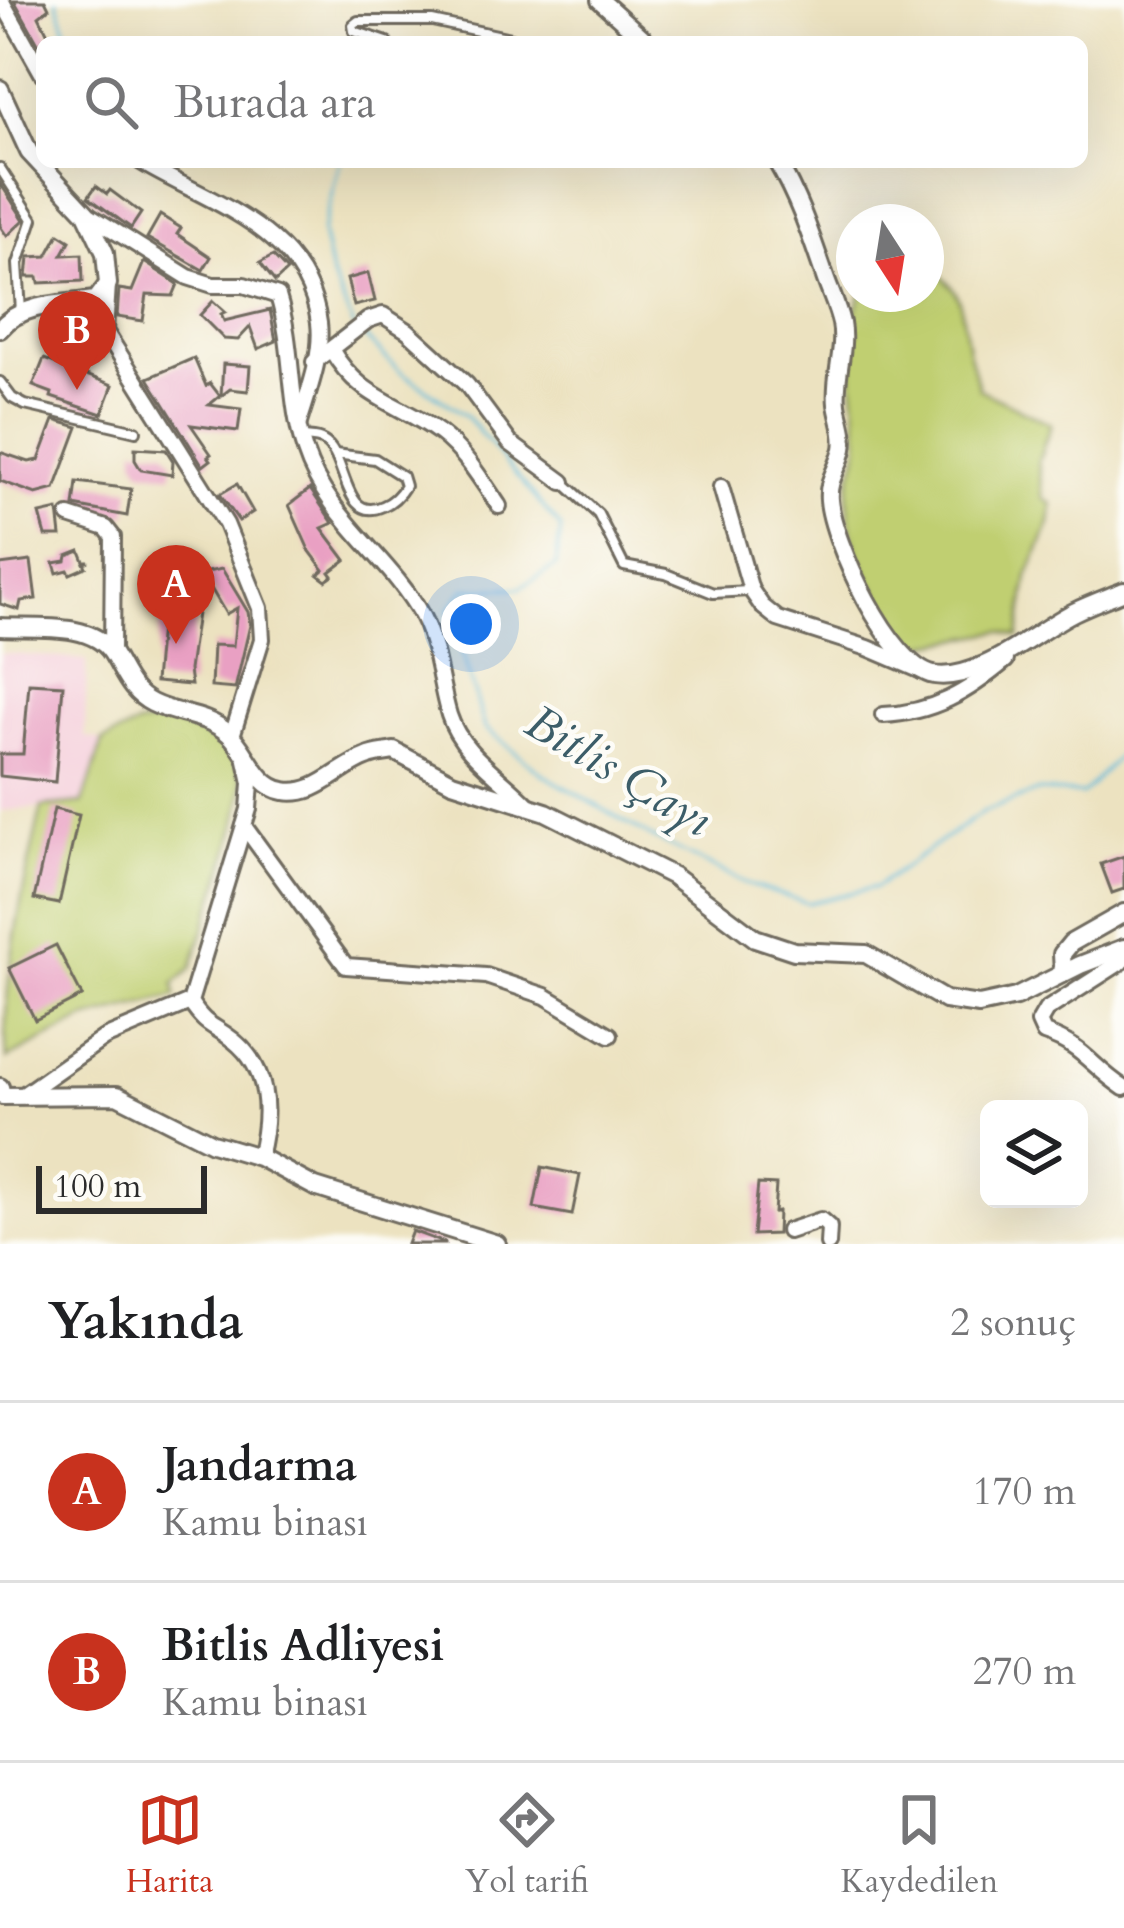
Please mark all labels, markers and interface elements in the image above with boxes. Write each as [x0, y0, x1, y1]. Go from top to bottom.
search box [36, 36, 1088, 168]
icon: search [78, 69, 144, 135]
text: Burada ara [174, 72, 376, 133]
north arrow [836, 204, 944, 312]
pin: B [38, 291, 116, 390]
pin: A [137, 545, 215, 644]
your location [441, 594, 501, 654]
water label: Bitlis Çayı [514, 690, 724, 852]
map controls [980, 1100, 1088, 1208]
button: layers [980, 1100, 1088, 1208]
scale bar [36, 1160, 207, 1213]
text: 100 m [54, 1164, 141, 1209]
text: Yakında [48, 1287, 243, 1357]
text: 2 sonuç [950, 1296, 1076, 1349]
text: Jandarma [162, 1435, 357, 1496]
text: A [72, 1465, 102, 1518]
text: 170 m [973, 1465, 1076, 1518]
text: Kamu binası [162, 1496, 368, 1549]
text: Bitlis Adliyesi [162, 1615, 444, 1676]
text: B [73, 1645, 101, 1698]
text: 270 m [973, 1645, 1076, 1698]
text: Kamu binası [162, 1676, 368, 1729]
tab: Harita [126, 1787, 214, 1904]
tab: Yol tarifi [465, 1787, 589, 1904]
tab: Kaydedilen [841, 1787, 998, 1904]

